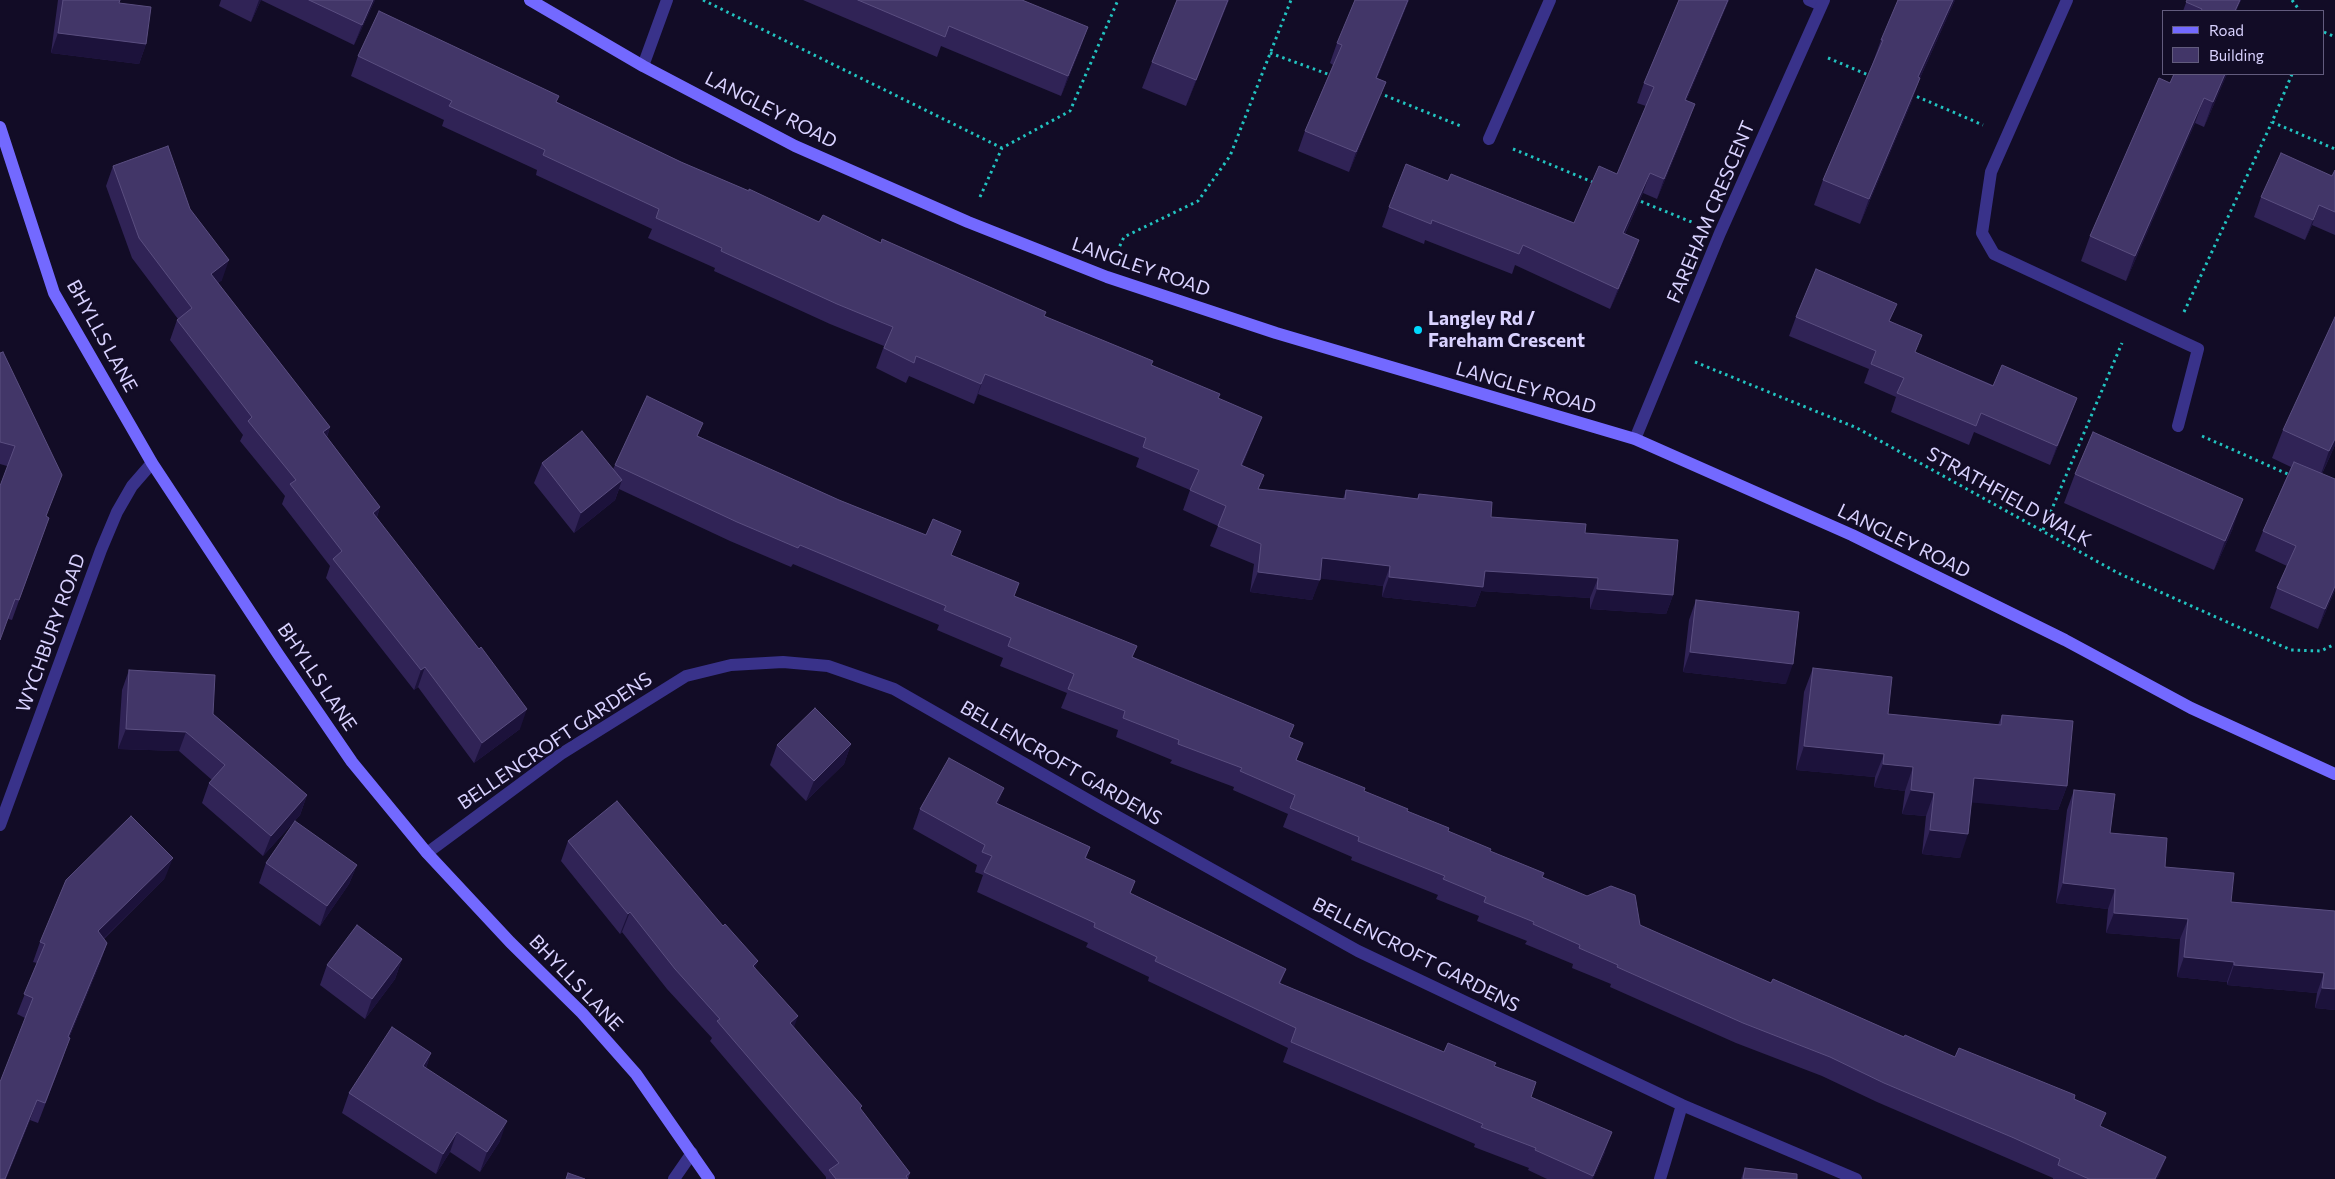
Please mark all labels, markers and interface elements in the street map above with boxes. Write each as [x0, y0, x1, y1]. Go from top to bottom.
legend [2162, 10, 2325, 75]
text: Road [2209, 21, 2244, 39]
text: Building [2209, 46, 2264, 64]
street label: LANGLEY ROAD [701, 67, 841, 153]
street label: FAREHAM CRESCENT [1662, 118, 1760, 306]
street label: LANGLEY ROAD [1069, 233, 1213, 301]
street label: BHYLLS LANE [62, 276, 142, 396]
place label: Langley Rd / Fareham Crescent [1428, 308, 1585, 352]
marker: Langley Rd / Fareham Crescent [1412, 324, 1424, 336]
street label: LANGLEY ROAD [1453, 357, 1599, 419]
street label: STRATHFIELD WALK [1923, 442, 2095, 552]
street label: LANGLEY ROAD [1834, 499, 1974, 583]
street label: WYCHBURY ROAD [12, 551, 90, 715]
street label: BHYLLS LANE [273, 619, 361, 735]
street label: BELLENCROFT GARDENS [454, 667, 656, 815]
street label: BELLENCROFT GARDENS [956, 696, 1166, 830]
street label: BELLENCROFT GARDENS [1309, 893, 1523, 1017]
street label: BHYLLS LANE [524, 930, 628, 1036]

